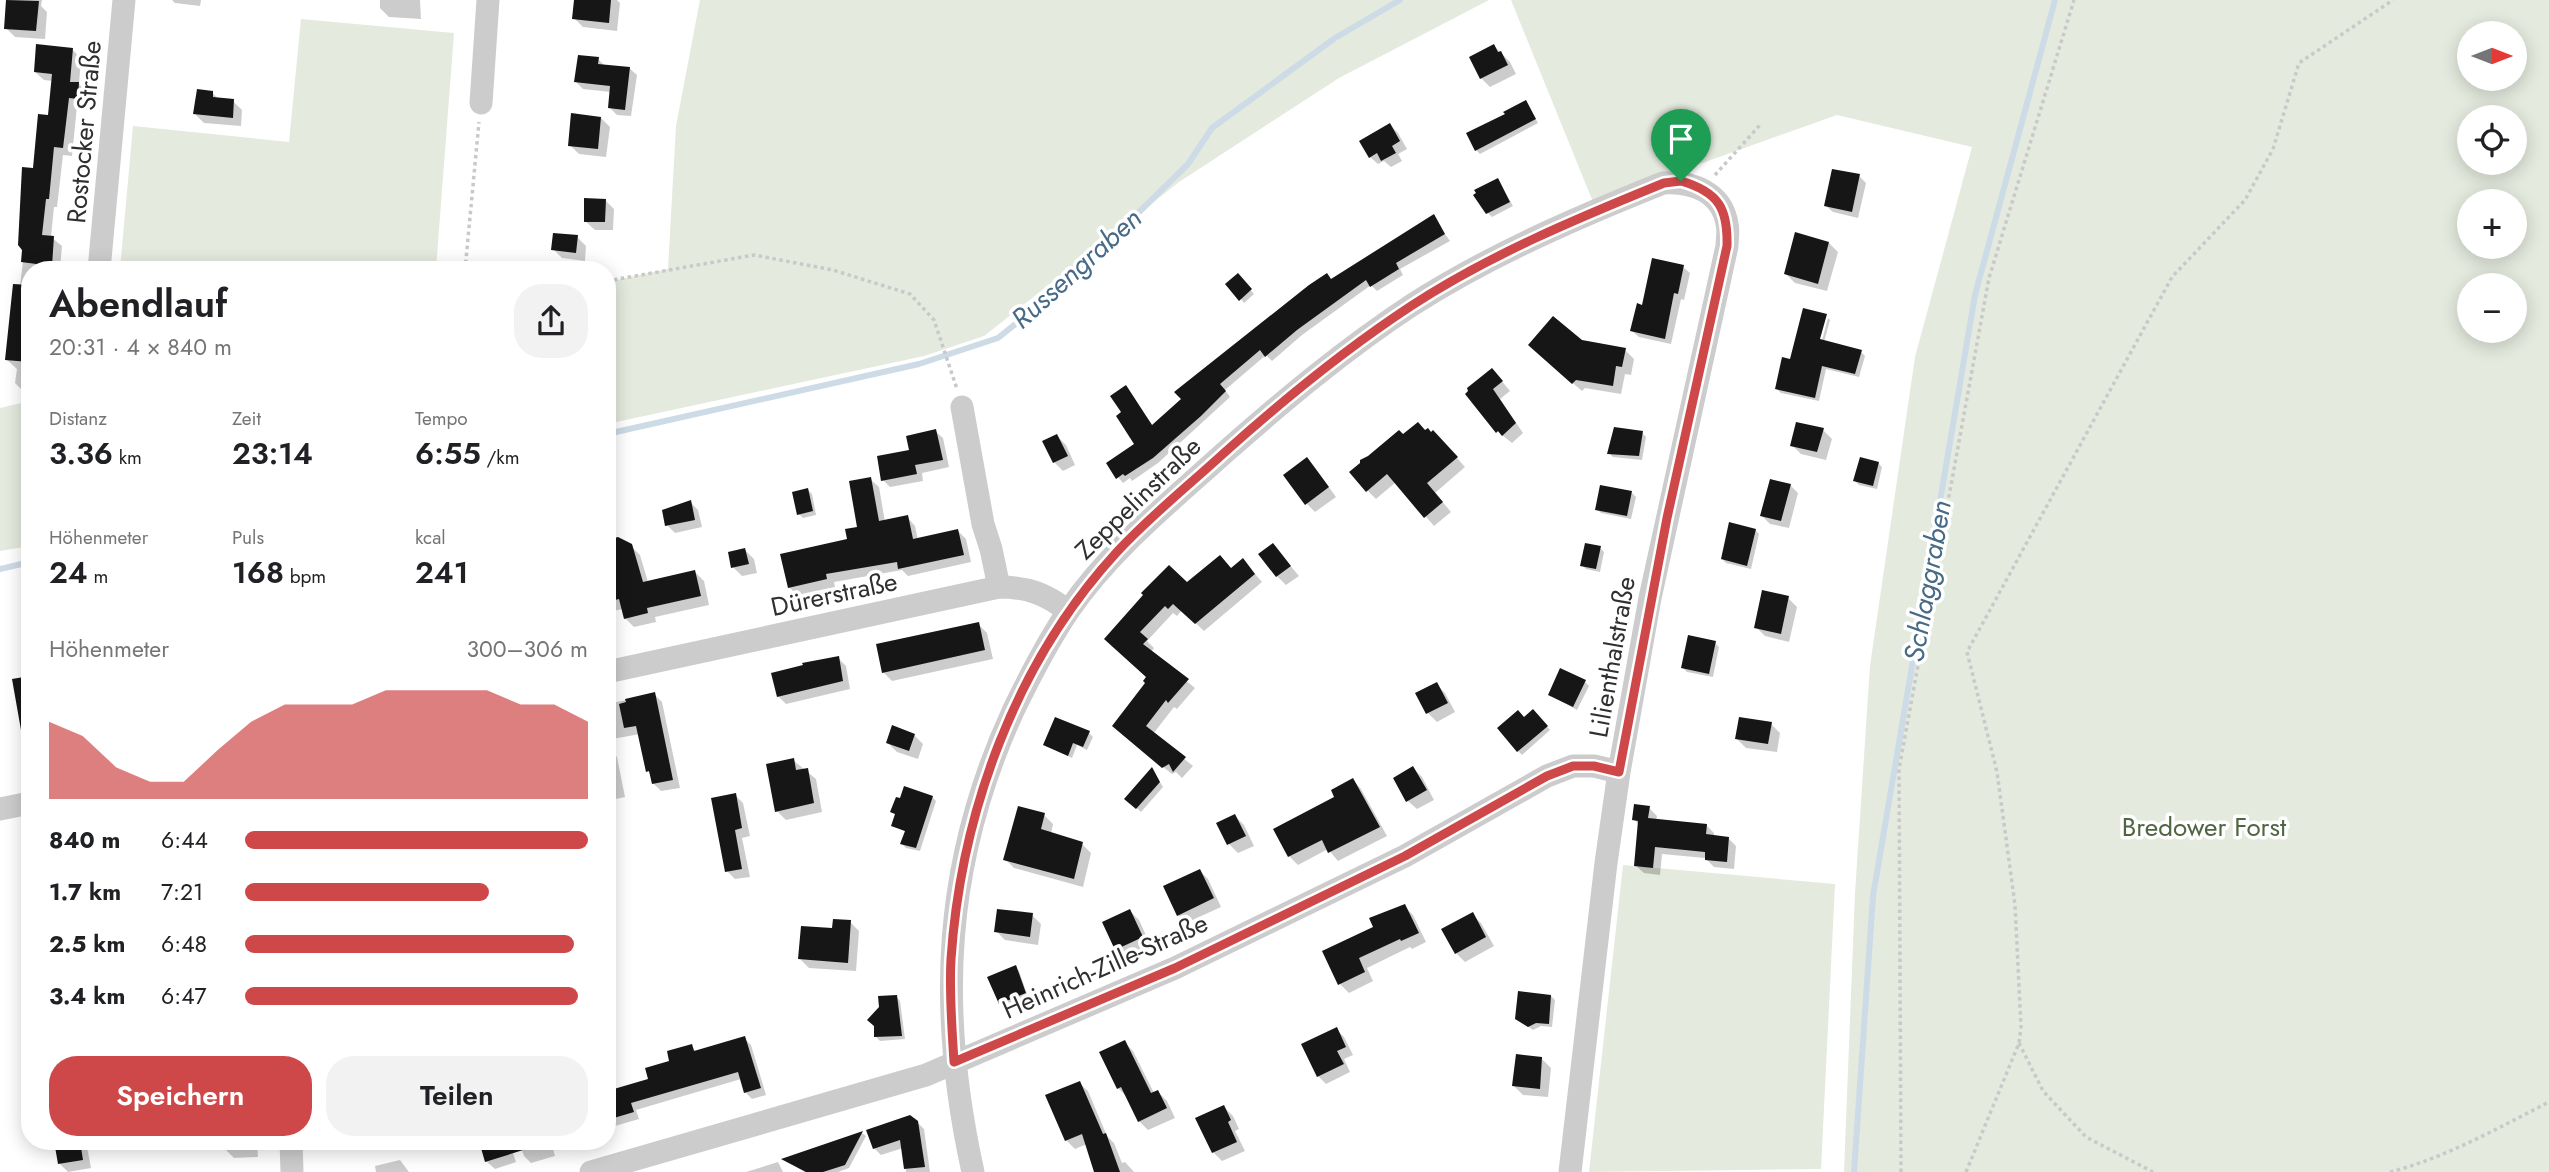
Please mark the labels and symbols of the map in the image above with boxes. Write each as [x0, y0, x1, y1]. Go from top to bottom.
north arrow [2457, 21, 2527, 91]
street label: Rostocker Straße [57, 39, 111, 225]
pin [1651, 109, 1711, 181]
water label: Russengraben [1002, 198, 1151, 338]
street label: Zeppelinstraße [1066, 428, 1210, 568]
water label: Schlaggraben [1893, 497, 1962, 665]
street label: Dürerstraße [767, 562, 901, 626]
street label: Lilienthalstraße [1579, 574, 1645, 740]
park label: Bredower Forst [2122, 808, 2287, 846]
street label: Heinrich-Zille-Straße [996, 904, 1214, 1028]

